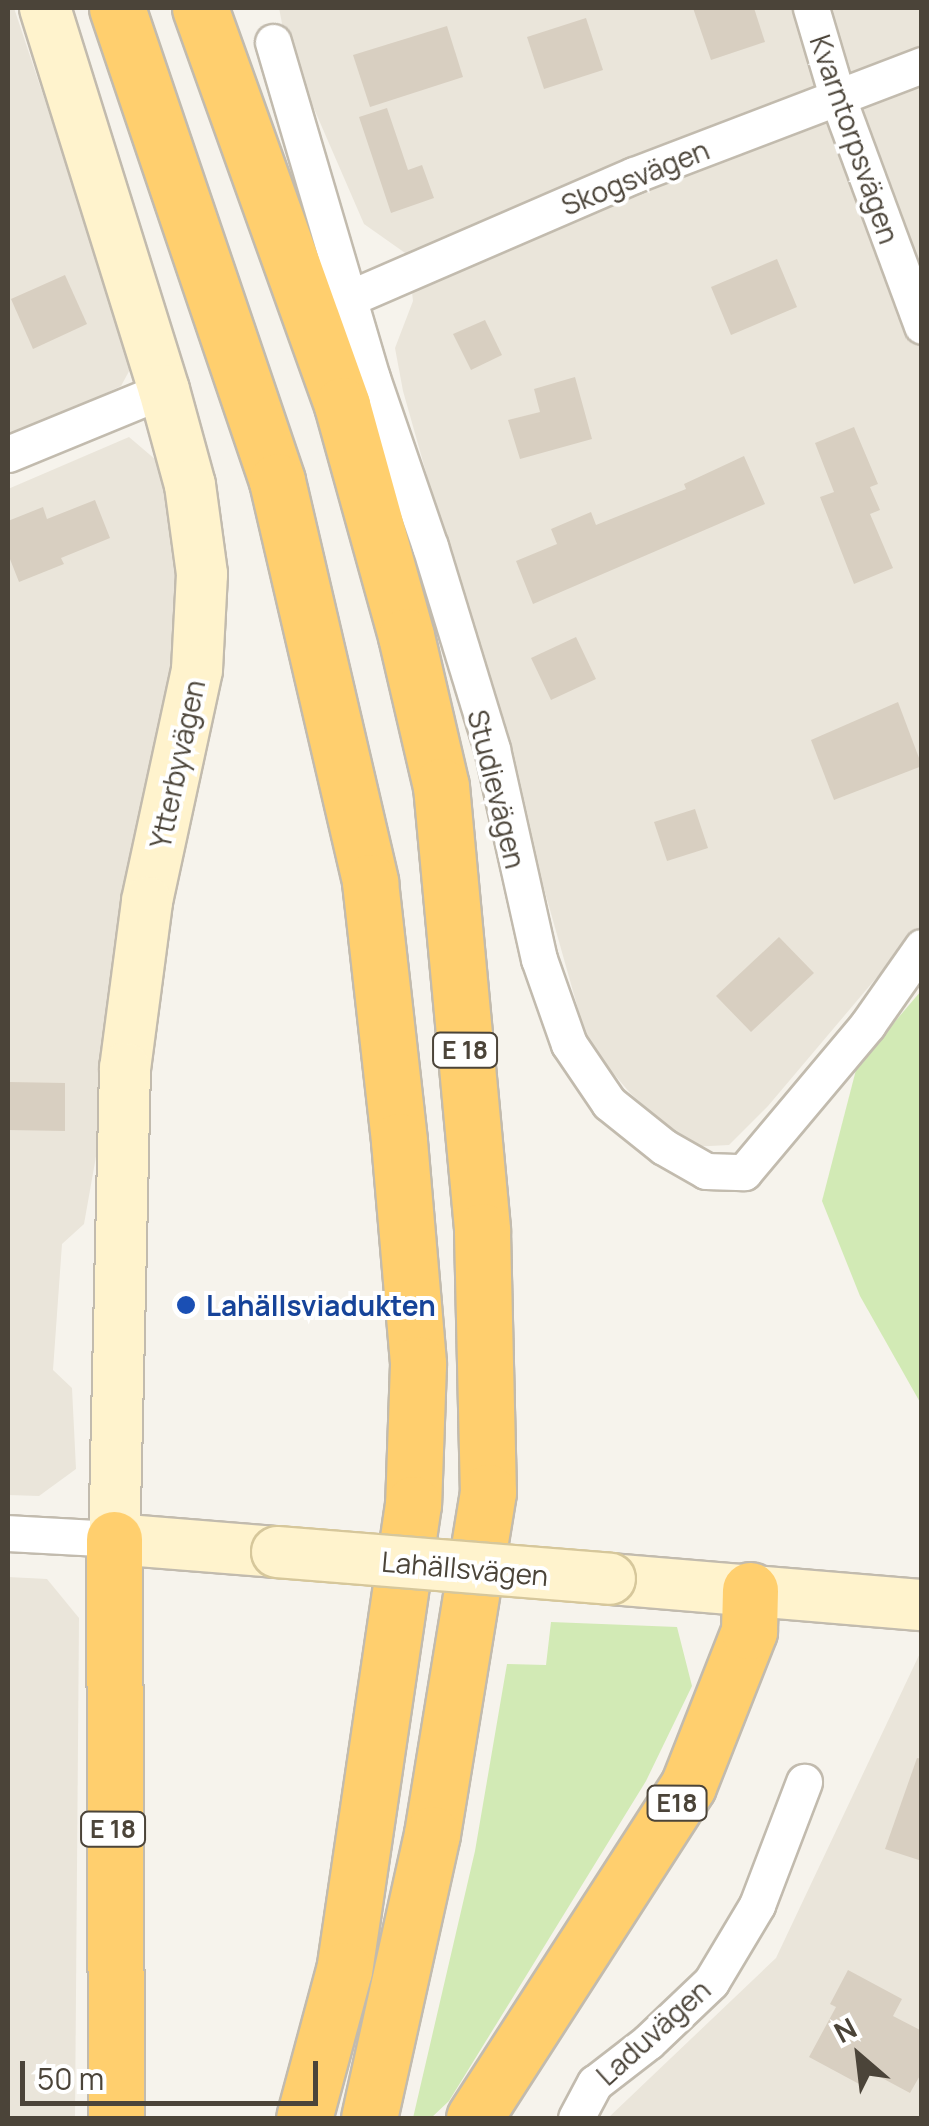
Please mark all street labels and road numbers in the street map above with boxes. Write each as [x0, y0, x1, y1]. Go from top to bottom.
street label: Kvarntorpsvägen [804, 30, 906, 248]
street label: Skogsvägen [556, 132, 714, 222]
street label: Ytterbyvägen [143, 677, 211, 851]
street label: Studievägen [461, 706, 533, 872]
road number: E 18 [430, 1030, 500, 1070]
street label: Lahällsvägen [380, 1544, 550, 1592]
road number: E18 [644, 1783, 710, 1823]
road number: E 18 [78, 1809, 148, 1849]
street label: Laduvägen [589, 1972, 717, 2092]

